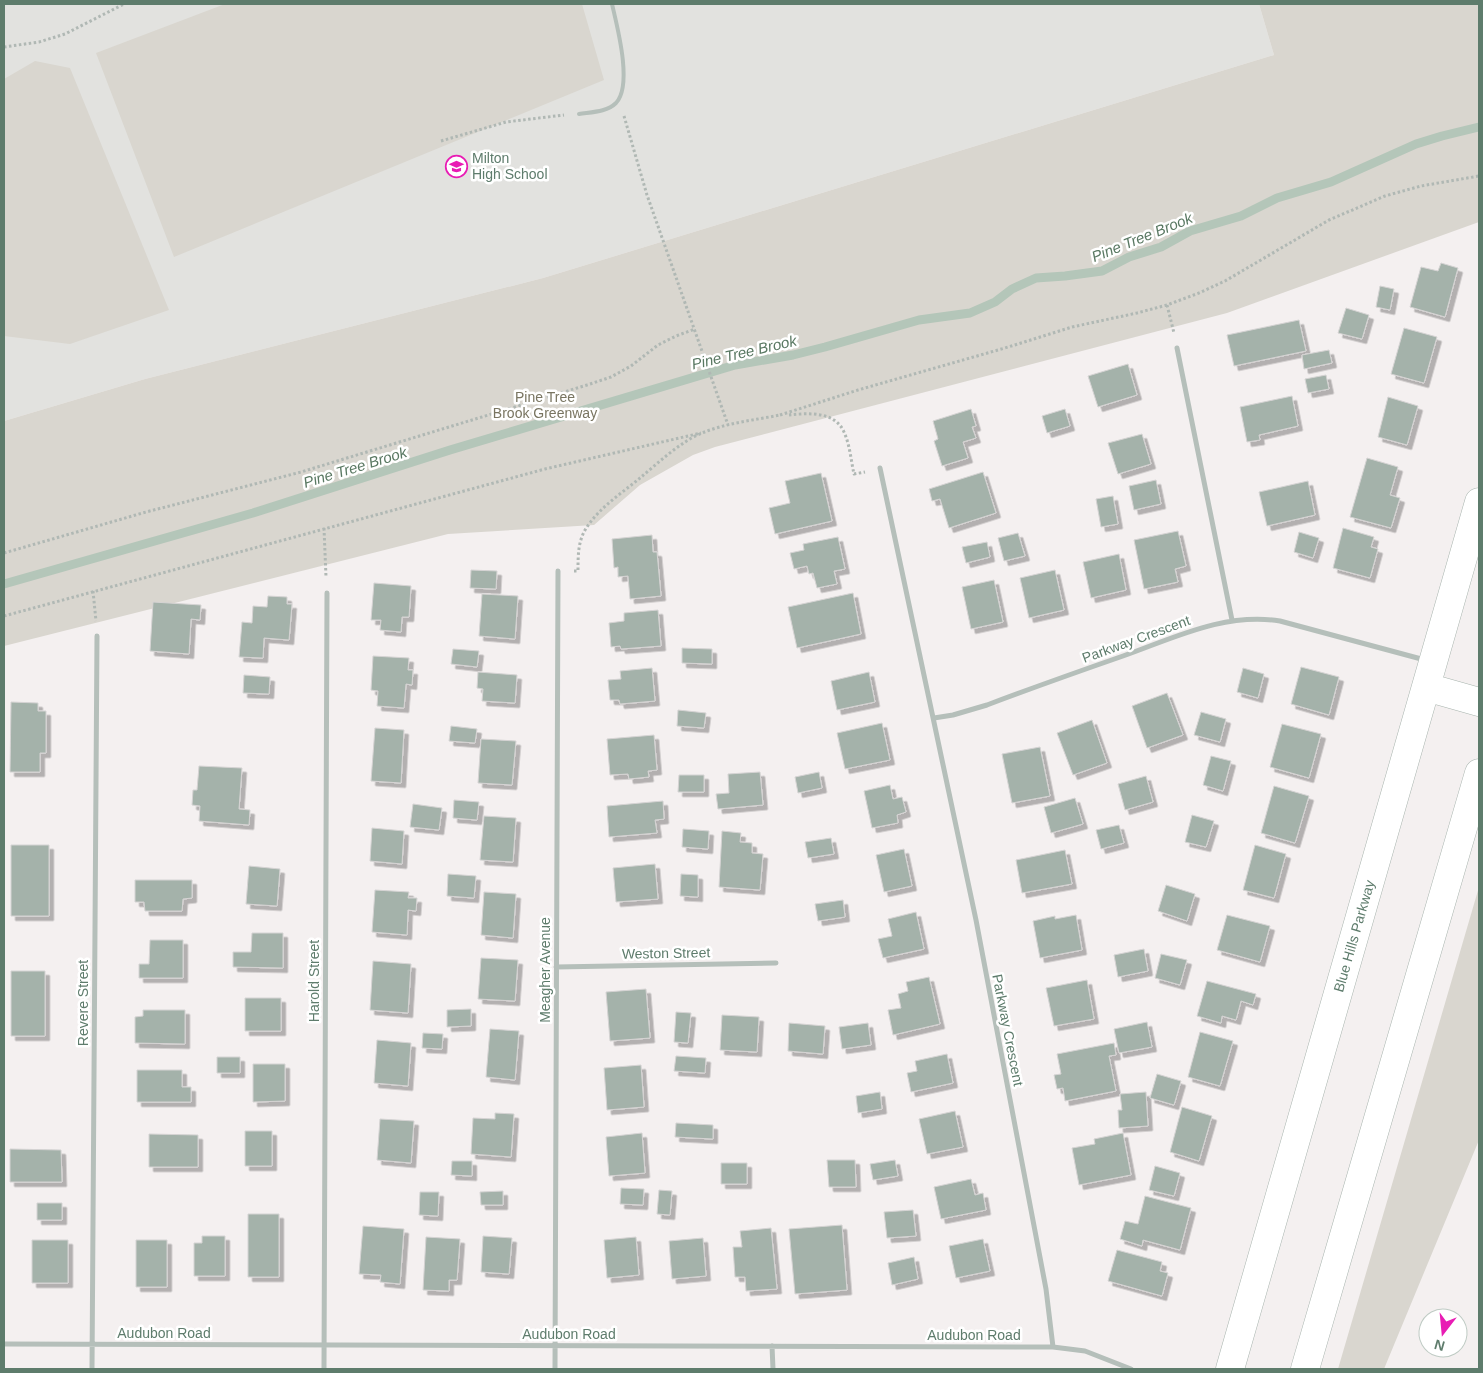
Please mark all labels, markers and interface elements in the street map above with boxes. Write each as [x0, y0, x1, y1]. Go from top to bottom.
place label: Milton High School [472, 150, 548, 182]
school or university icon: Milton High School [444, 154, 468, 178]
water label: Pine Tree Brook [1089, 208, 1196, 265]
water label: Pine Tree Brook [690, 331, 800, 372]
park label: Pine Tree Brook Greenway [493, 389, 597, 421]
water label: Pine Tree Brook [301, 443, 410, 491]
street label: Parkway Crescent [1080, 612, 1192, 666]
street label: Blue Hills Parkway [1330, 878, 1378, 994]
street label: Meagher Avenue [537, 917, 553, 1023]
street label: Harold Street [306, 940, 322, 1022]
street label: Weston Street [622, 944, 710, 962]
street label: Revere Street [75, 960, 91, 1046]
street label: Parkway Crescent [989, 973, 1027, 1087]
north arrow [1418, 1308, 1468, 1358]
street label: Audubon Road [117, 1325, 211, 1341]
street label: Audubon Road [522, 1326, 616, 1342]
street label: Audubon Road [927, 1327, 1021, 1343]
text: N [1432, 1336, 1446, 1355]

